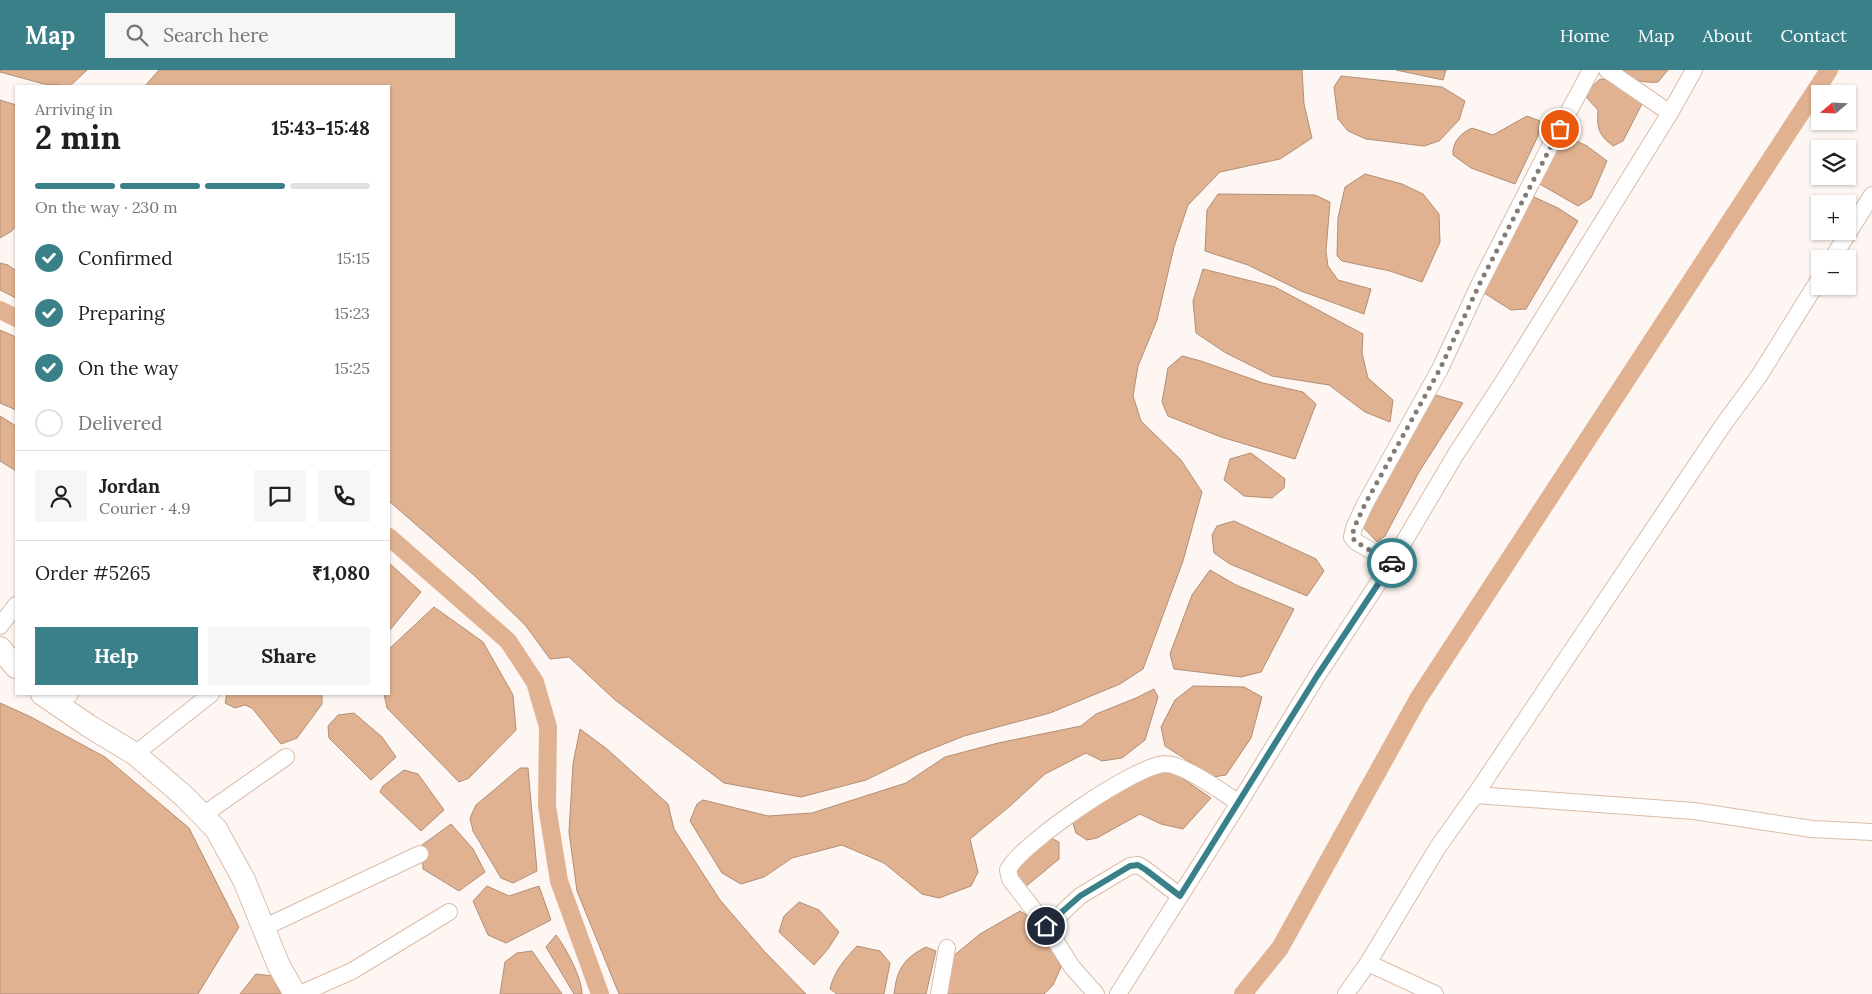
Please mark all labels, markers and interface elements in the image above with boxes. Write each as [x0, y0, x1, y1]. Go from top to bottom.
search box [105, 13, 455, 58]
text: Map [25, 20, 75, 51]
icon: search [123, 21, 151, 49]
text: Search here [163, 23, 269, 47]
text: Home [1560, 24, 1610, 47]
text: Map [1638, 24, 1674, 47]
text: About [1702, 24, 1752, 47]
text: Contact [1780, 24, 1847, 47]
north arrow [1811, 85, 1856, 130]
map controls [1811, 85, 1856, 295]
text: Arriving in [35, 99, 113, 119]
pin [1539, 108, 1581, 150]
icon: bag [1546, 115, 1574, 143]
text: 15:43–15:48 [272, 116, 370, 140]
text: 2 min [35, 117, 121, 158]
button: layers [1811, 140, 1856, 185]
button: + [1811, 195, 1856, 240]
text: On the way · 230 m [35, 197, 178, 217]
icon: check [35, 244, 63, 272]
text: Confirmed [78, 246, 173, 270]
text: 15:15 [337, 248, 370, 268]
button: − [1811, 250, 1856, 295]
icon: check [35, 299, 63, 327]
text: Preparing [78, 301, 165, 325]
text: 15:23 [334, 303, 370, 323]
icon: check [35, 354, 63, 382]
text: On the way [78, 356, 178, 380]
text: 15:25 [334, 358, 370, 378]
text: Delivered [78, 411, 162, 435]
button: person [35, 470, 87, 522]
button: chat [254, 470, 306, 522]
button: phone [318, 470, 370, 522]
text: Jordan [99, 474, 160, 498]
text: Courier · 4.9 [99, 498, 190, 518]
courier [1367, 538, 1417, 588]
icon: car [1378, 549, 1406, 577]
text: Order #5265 [35, 561, 151, 585]
text: ₹1,080 [312, 561, 370, 585]
button: Help [35, 627, 198, 685]
button: Share [208, 627, 370, 685]
pin [1025, 905, 1067, 947]
icon: home [1032, 912, 1060, 940]

